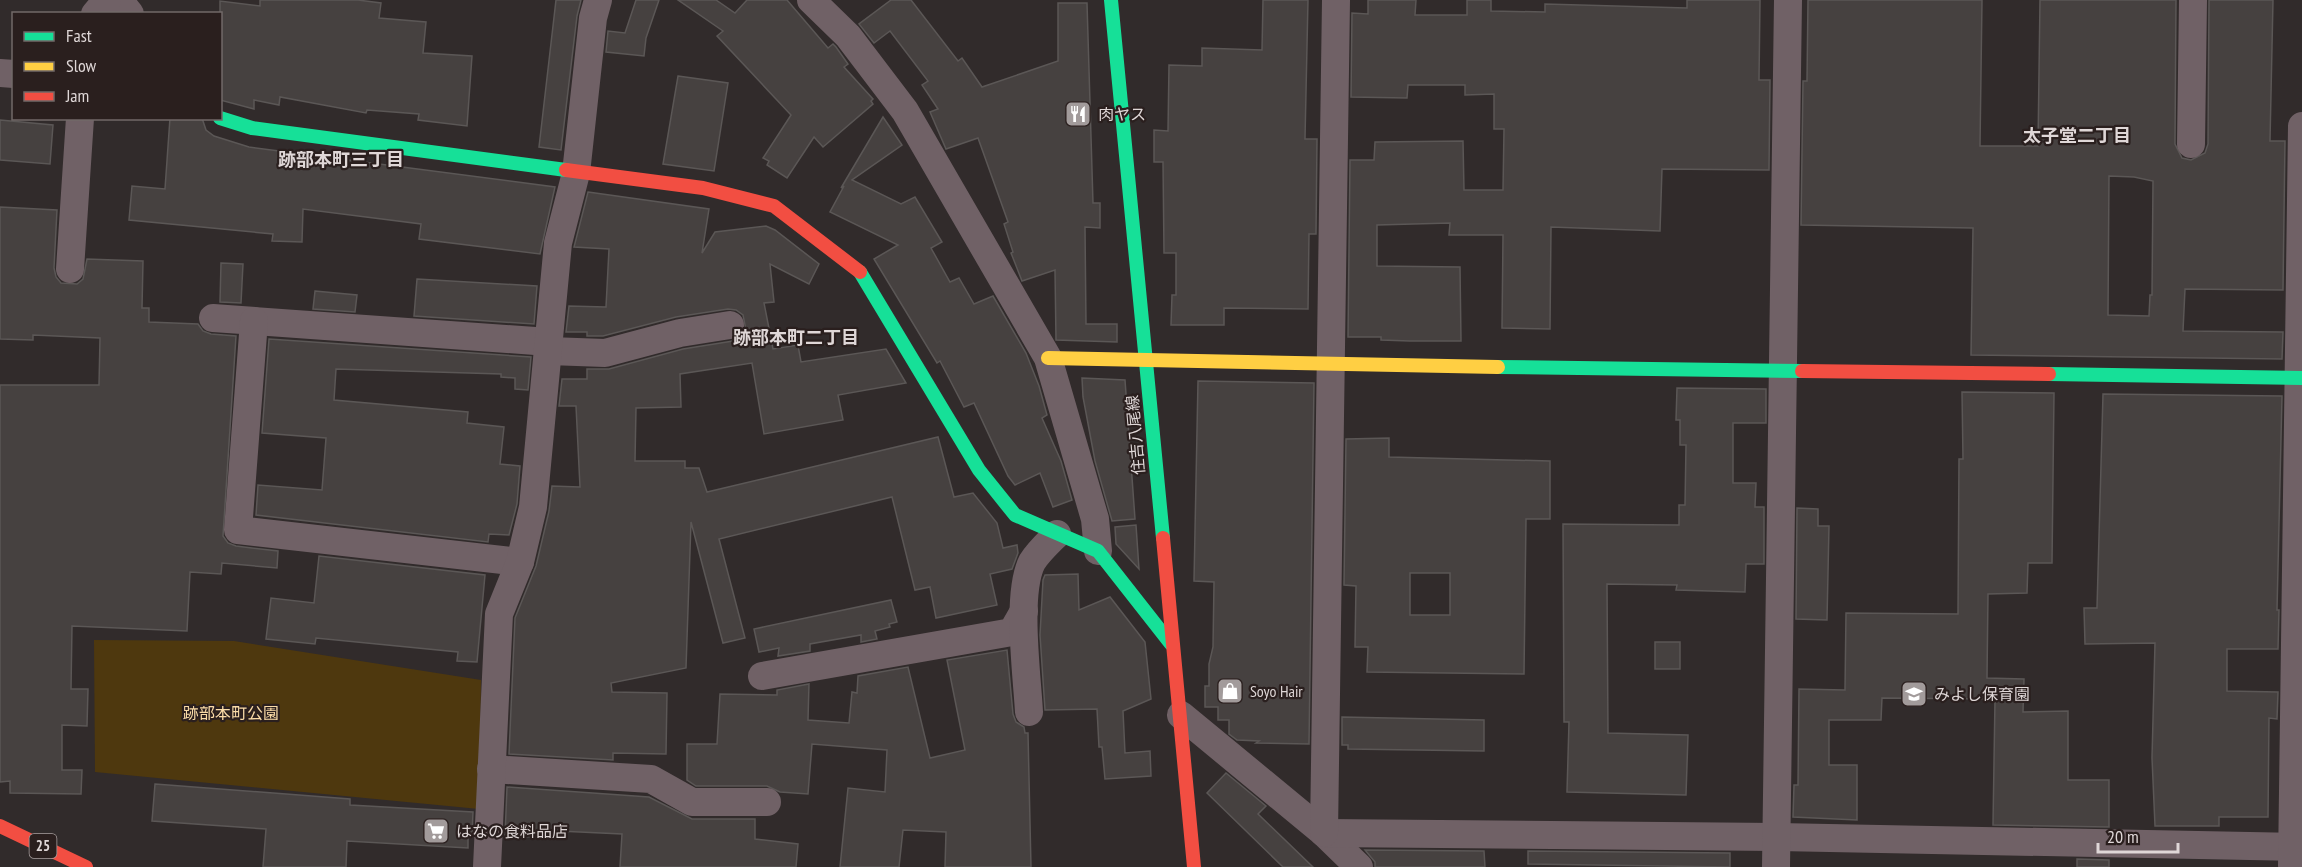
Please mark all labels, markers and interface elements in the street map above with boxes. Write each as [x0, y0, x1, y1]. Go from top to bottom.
legend [12, 12, 222, 120]
text: Fast [66, 24, 92, 47]
text: Slow [66, 54, 97, 77]
text: Jam [65, 84, 89, 107]
restaurant icon: 肉ヤス [1063, 99, 1093, 129]
place label: 肉ヤス [1098, 104, 1146, 124]
district label: 太子堂二丁目 [2023, 124, 2131, 147]
district label: 跡部本町三丁目 [278, 148, 404, 171]
district label: 跡部本町二丁目 [733, 326, 859, 349]
street label: 住吉八尾線 [1122, 394, 1148, 476]
shop icon: Soyo Hair [1215, 676, 1245, 706]
school or university icon: みよし保育園 [1899, 679, 1929, 709]
place label: Soyo Hair [1250, 681, 1303, 701]
place label: みよし保育園 [1934, 684, 2030, 704]
park label: 跡部本町公園 [183, 703, 279, 723]
supermarket icon: はなの食料品店 [421, 816, 451, 846]
scale bar [2098, 816, 2178, 854]
place label: はなの食料品店 [456, 821, 568, 841]
text: 20 m [2107, 825, 2139, 848]
road number: 25 [30, 834, 57, 858]

